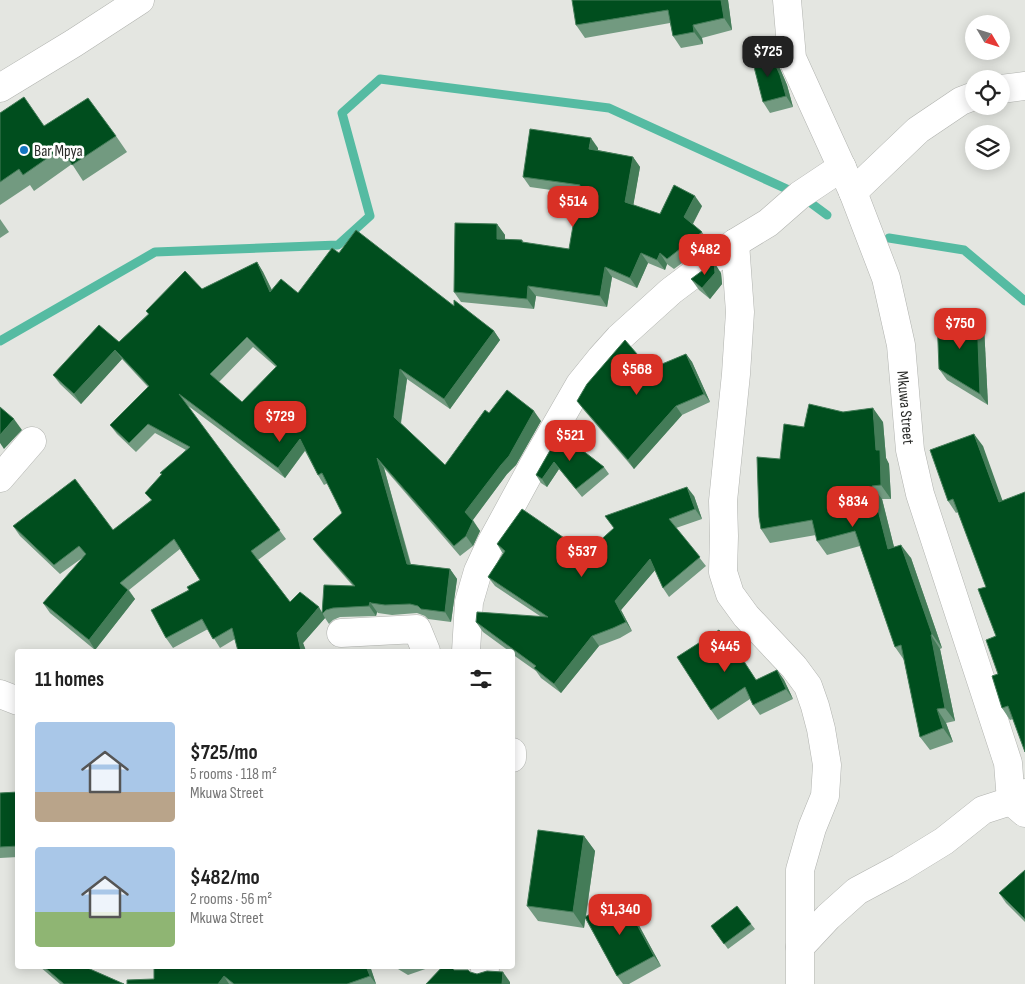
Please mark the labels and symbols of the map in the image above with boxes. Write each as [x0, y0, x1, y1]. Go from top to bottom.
north arrow [965, 15, 1010, 60]
pin: $725 [738, 36, 798, 78]
place label: Bar Mpya [34, 142, 83, 161]
marker: Bar Mpya [18, 144, 30, 156]
pin: $514 [543, 186, 603, 228]
pin: $482 [675, 234, 735, 276]
pin: $750 [930, 308, 990, 350]
pin: $568 [607, 354, 667, 396]
street label: Mkuwa Street [892, 370, 917, 445]
pin: $729 [250, 400, 310, 443]
pin: $521 [540, 420, 600, 462]
pin: $834 [823, 486, 883, 528]
pin: $537 [552, 536, 612, 578]
pin: $445 [695, 630, 755, 673]
pin: $1,340 [579, 894, 661, 936]

